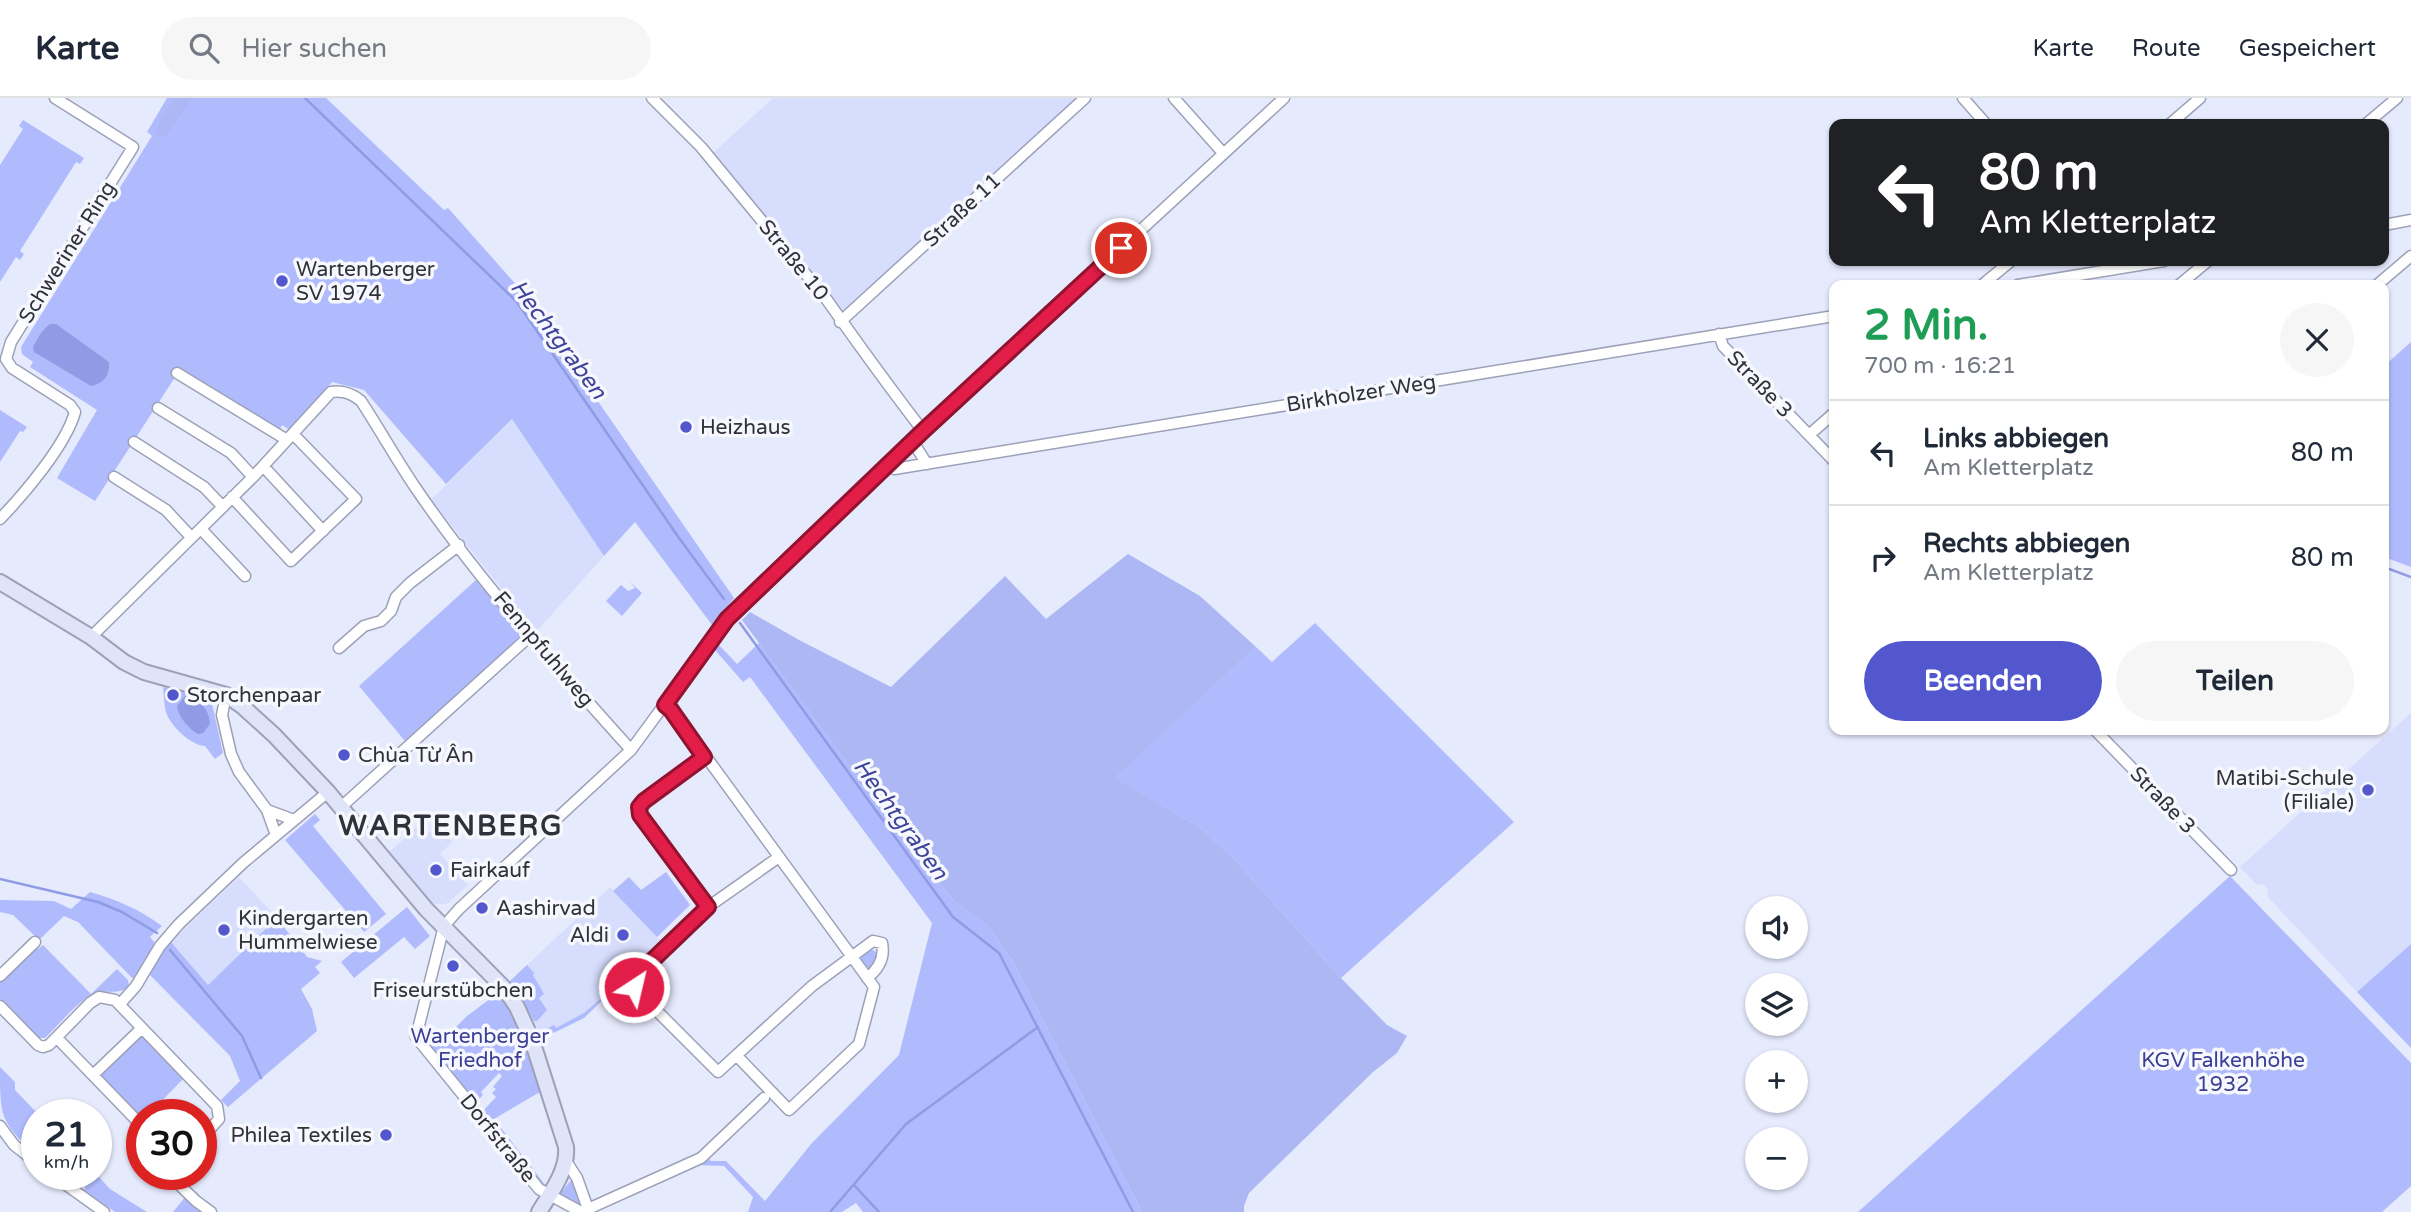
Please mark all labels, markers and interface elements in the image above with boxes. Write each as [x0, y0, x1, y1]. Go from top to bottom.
search box [161, 17, 651, 80]
text: Karte [35, 29, 119, 68]
icon: search [185, 29, 223, 67]
text: Hier suchen [241, 33, 387, 64]
text: Karte [2032, 34, 2094, 63]
text: Route [2132, 34, 2201, 63]
text: Gespeichert [2239, 34, 2376, 63]
text: 80 m [1979, 144, 2098, 203]
icon: left [1864, 147, 1955, 238]
street label: Straße 11 [918, 168, 1006, 253]
street label: Schweriner Ring [14, 177, 121, 328]
text: Am Kletterplatz [1979, 204, 2216, 242]
street label: Straße 10 [753, 215, 834, 306]
pin [1091, 218, 1151, 278]
icon: arrive [1102, 229, 1140, 267]
place label: Wartenberger SV 1974 [296, 257, 435, 306]
marker: Wartenberger SV 1974 [274, 273, 290, 289]
water label: Hechtgraben [504, 274, 613, 406]
text: 2 Min. [1864, 300, 1988, 351]
button: close [2280, 303, 2354, 377]
street label: Straße 3 [1722, 346, 1798, 423]
text: 700 m · 16:21 [1864, 352, 2016, 380]
street label: Birkholzer Weg [1284, 369, 1438, 418]
place label: Heizhaus [700, 415, 791, 440]
marker: Heizhaus [678, 419, 694, 435]
text: Links abbiegen [1923, 423, 2109, 454]
icon: left [1864, 434, 1902, 472]
text: 80 m [2291, 437, 2354, 468]
text: Am Kletterplatz [1923, 454, 2094, 482]
text: Rechts abbiegen [1923, 528, 2130, 559]
icon: right [1864, 539, 1902, 577]
text: 80 m [2291, 542, 2354, 573]
text: Am Kletterplatz [1923, 559, 2094, 587]
street label: Fennpfuhlweg [488, 587, 599, 712]
button: Beenden [1864, 641, 2102, 721]
button: Teilen [2116, 641, 2354, 721]
place label: Storchenpaar [187, 683, 321, 708]
marker: Storchenpaar [165, 687, 181, 703]
place label: Chùa Từ Ân [358, 743, 474, 768]
marker: Chùa Từ Ân [336, 747, 352, 763]
water label: Hechtgraben [847, 754, 954, 886]
street label: Straße 3 [2125, 762, 2201, 839]
place label: Matibi-Schule (Filiale) [2216, 766, 2354, 815]
marker: Matibi-Schule (Filiale) [2360, 782, 2376, 798]
district label: WARTENBERG [339, 809, 563, 843]
place label: Fairkauf [450, 858, 530, 883]
marker: Fairkauf [428, 862, 444, 878]
place label: Aashirvad [496, 896, 596, 921]
map controls [1745, 896, 1808, 1190]
button: sound [1745, 896, 1808, 959]
marker: Aashirvad [474, 900, 490, 916]
place label: Kindergarten Hummelwiese [238, 906, 378, 955]
marker: Kindergarten Hummelwiese [216, 922, 232, 938]
place label: Aldi [570, 923, 609, 948]
marker: Aldi [615, 927, 631, 943]
position arrow [597, 950, 671, 1024]
marker: Friseurstübchen [445, 958, 461, 974]
button: layers [1745, 973, 1808, 1036]
place label: Friseurstübchen [373, 978, 534, 1003]
park label: Wartenberger Friedhof [411, 1024, 549, 1073]
park label: KGV Falkenhöhe 1932 [2141, 1048, 2305, 1097]
button: + [1745, 1050, 1808, 1113]
street label: Dorfstraße [454, 1089, 541, 1188]
speed limit sign: 30 [126, 1099, 217, 1190]
text: 21 [45, 1114, 88, 1156]
place label: Philea Textiles [231, 1123, 372, 1148]
marker: Philea Textiles [378, 1127, 394, 1143]
button: − [1745, 1127, 1808, 1190]
text: km/h [44, 1151, 89, 1173]

